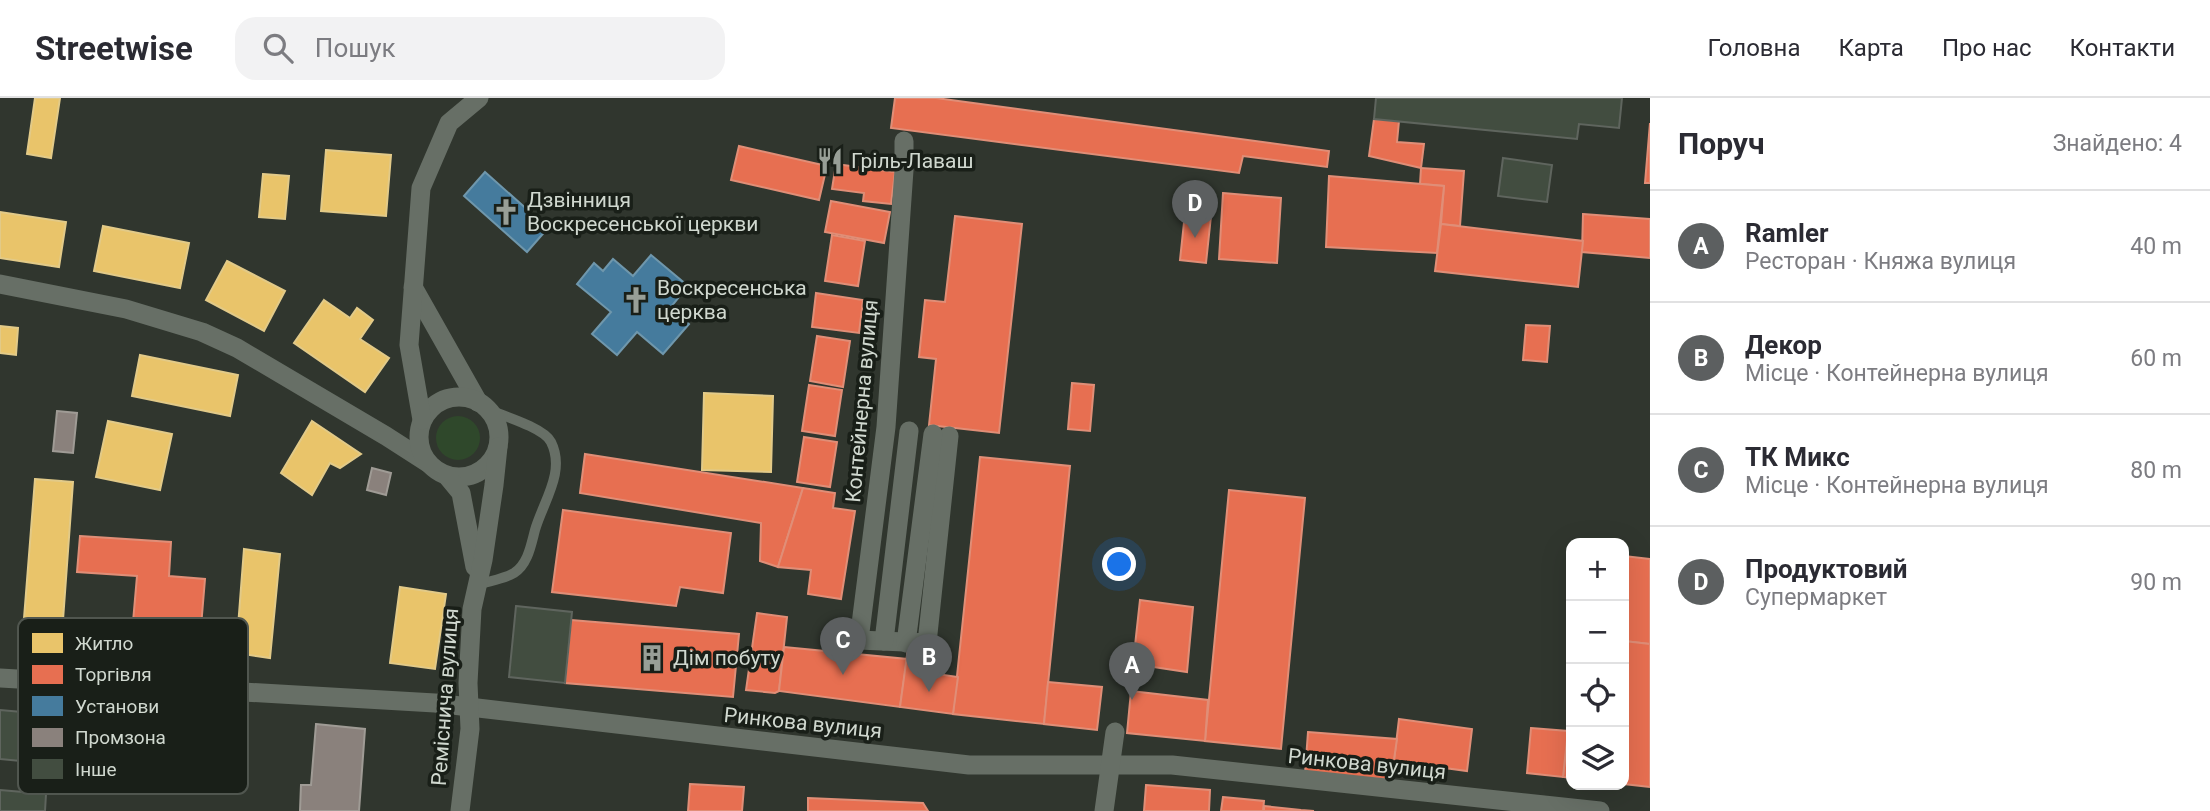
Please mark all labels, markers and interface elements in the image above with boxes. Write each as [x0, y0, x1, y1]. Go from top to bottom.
search box [235, 17, 725, 80]
text: Streetwise [35, 29, 193, 68]
icon: search [259, 29, 297, 67]
text: Пошук [315, 33, 396, 63]
text: Головна [1708, 34, 1800, 62]
text: Карта [1838, 34, 1904, 62]
text: Про нас [1942, 34, 2032, 62]
text: Контакти [2070, 34, 2175, 62]
text: Поруч [1678, 126, 1765, 161]
text: Знайдено: 4 [2053, 130, 2182, 157]
restaurant icon: Гріль-Лаваш [815, 146, 845, 176]
place label: Гріль-Лаваш [851, 149, 974, 173]
pin: D [1172, 180, 1218, 238]
place label: Дзвінниця Воскресенської церкви [527, 188, 758, 236]
church icon: Дзвінниця Воскресенської церкви [491, 197, 521, 227]
text: Ramler [1745, 218, 1829, 248]
text: A [1693, 233, 1709, 260]
text: 40 m [2130, 233, 2182, 260]
text: Ресторан · Княжа вулиця [1745, 248, 2016, 275]
place label: Воскресенська церква [657, 276, 807, 324]
church icon: Воскресенська церква [621, 285, 651, 315]
street label: Контейнерна вулиця [841, 299, 883, 503]
text: Декор [1745, 330, 1822, 360]
text: B [1694, 345, 1708, 372]
text: 60 m [2130, 345, 2182, 372]
text: Місце · Контейнерна вулиця [1745, 360, 2049, 387]
text: ТК Микс [1745, 442, 1850, 472]
text: C [1693, 457, 1709, 484]
text: 80 m [2130, 457, 2182, 484]
text: Місце · Контейнерна вулиця [1745, 472, 2049, 499]
map controls [1566, 538, 1629, 790]
button: + [1566, 538, 1629, 601]
your location [1102, 547, 1136, 581]
text: Продуктовий [1745, 554, 1908, 584]
text: D [1694, 569, 1708, 596]
text: 90 m [2130, 569, 2182, 596]
text: Супермаркет [1745, 584, 1887, 611]
button: − [1566, 601, 1629, 664]
street label: Реміснича вулиця [427, 607, 463, 787]
pin: C [820, 617, 866, 675]
legend [18, 618, 248, 794]
text: Житло [75, 632, 133, 655]
pin: B [906, 634, 952, 692]
pin: A [1109, 642, 1155, 700]
building icon: Дім побуту [637, 643, 667, 673]
place label: Дім побуту [673, 646, 781, 670]
text: Торгівля [75, 663, 152, 686]
button: locate [1566, 664, 1629, 727]
text: Установи [75, 695, 159, 718]
street label: Ринкова вулиця [723, 703, 883, 743]
text: Промзона [75, 726, 166, 749]
button: layers [1566, 727, 1629, 790]
street label: Ринкова вулиця [1287, 744, 1447, 784]
text: Інше [75, 758, 117, 781]

